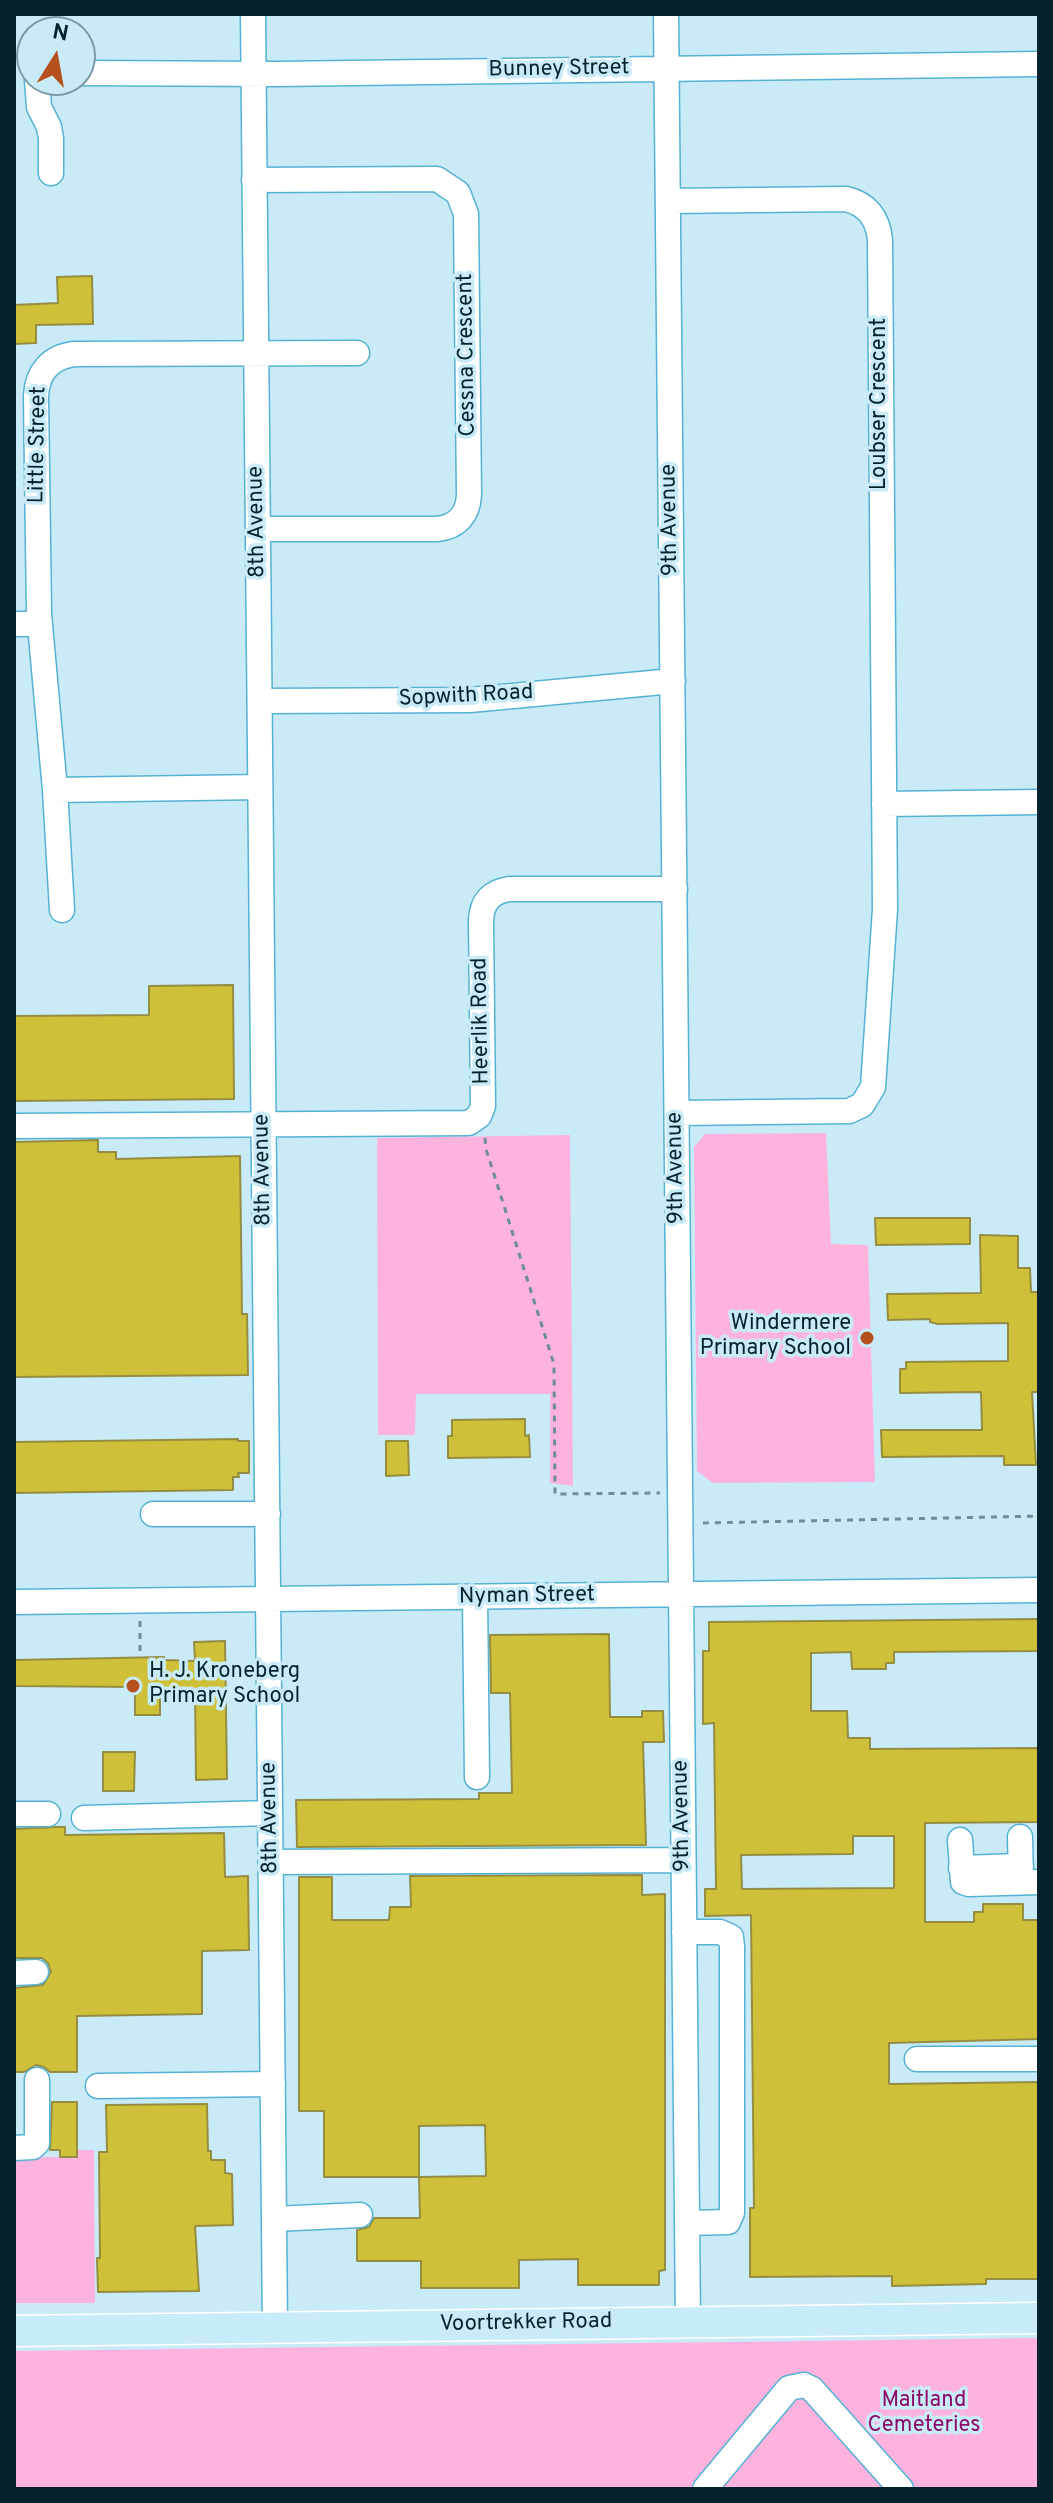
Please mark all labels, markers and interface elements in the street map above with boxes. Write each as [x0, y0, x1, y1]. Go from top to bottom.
north arrow [16, 16, 96, 96]
text: N [50, 19, 71, 49]
street label: Bunney Street [488, 56, 630, 84]
street label: Cessna Crescent [453, 273, 483, 437]
street label: Loubser Crescent [868, 318, 894, 490]
street label: Little Street [25, 386, 53, 504]
street label: 9th Avenue [657, 464, 685, 576]
street label: 8th Avenue [244, 466, 272, 578]
street label: Sopwith Road [398, 680, 534, 714]
street label: Heerlik Road [468, 957, 496, 1085]
street label: 9th Avenue [663, 1112, 691, 1224]
street label: 8th Avenue [250, 1114, 278, 1226]
place label: Windermere Primary School [700, 1312, 851, 1364]
marker: Windermere Primary School [858, 1329, 876, 1347]
street label: Nyman Street [459, 1583, 595, 1611]
place label: H. J. Kroneberg Primary School [149, 1660, 300, 1712]
marker: H. J. Kroneberg Primary School [124, 1677, 142, 1695]
street label: 9th Avenue [669, 1760, 697, 1872]
street label: 8th Avenue [257, 1762, 285, 1874]
street label: Voortrekker Road [439, 2309, 613, 2339]
park label: Maitland Cemeteries [867, 2389, 981, 2440]

